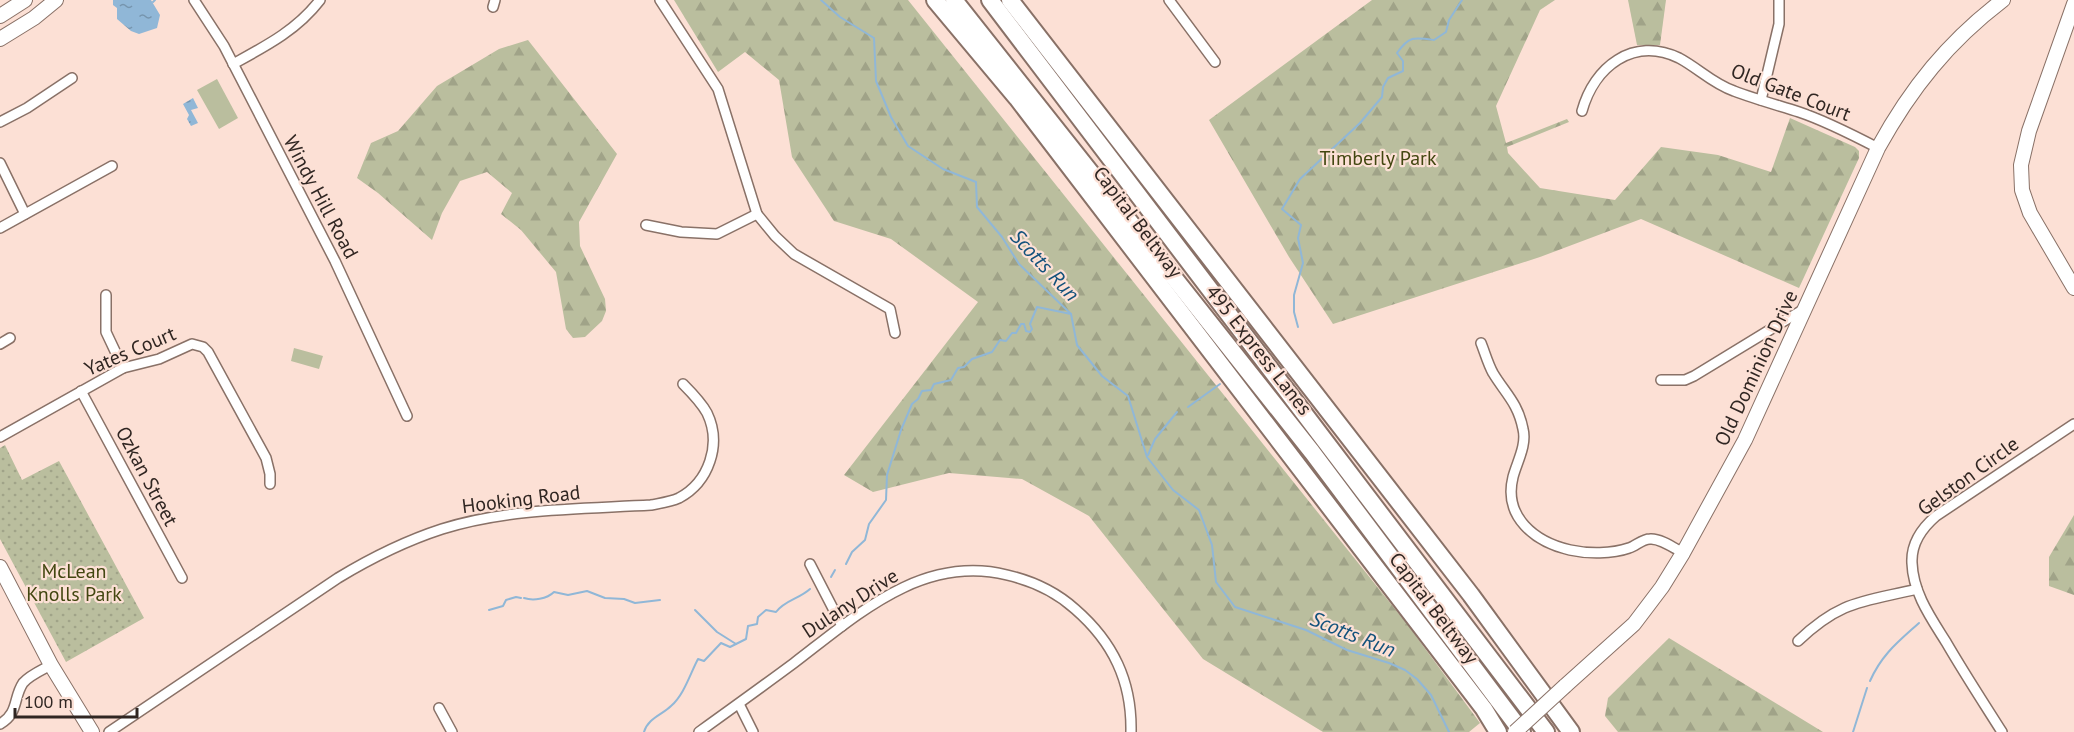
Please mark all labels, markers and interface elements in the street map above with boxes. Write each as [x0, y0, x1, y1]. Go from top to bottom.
street label: Old Gate Court [1727, 57, 1855, 127]
street label: Windy Hill Road [278, 131, 364, 263]
park label: Timberly Park [1319, 145, 1437, 171]
street label: Capital Beltway [1087, 161, 1189, 284]
water label: Scotts Run [1005, 223, 1085, 307]
street label: 495 Express Lanes [1200, 280, 1318, 420]
street label: Old Dominion Drive [1708, 286, 1804, 450]
street label: Yates Court [80, 320, 180, 382]
street label: Ozkan Street [110, 422, 184, 530]
street label: Gelston Circle [1912, 431, 2024, 521]
street label: Hooking Road [460, 479, 582, 519]
street label: Capital Beltway [1383, 547, 1485, 670]
park label: McLean Knolls Park [26, 558, 122, 607]
street label: Dulany Drive [797, 562, 903, 644]
water label: Scotts Run [1306, 605, 1400, 663]
scale bar [15, 681, 136, 719]
text: 100 m [24, 690, 73, 713]

